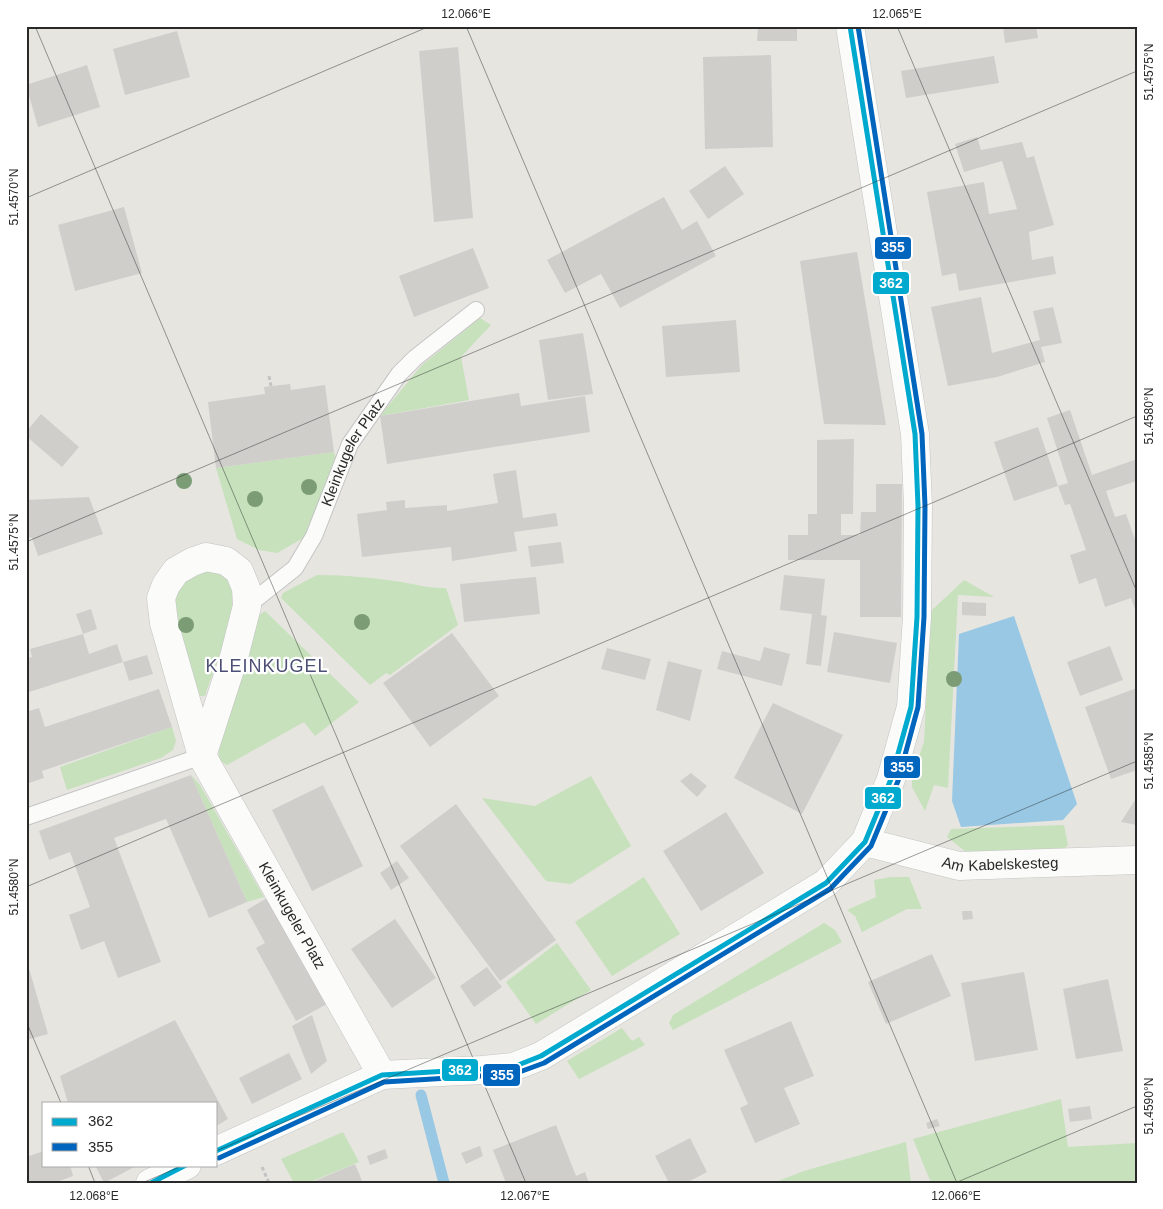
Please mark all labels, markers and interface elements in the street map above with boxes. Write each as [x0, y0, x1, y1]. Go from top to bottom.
text: 12.066°E [441, 7, 491, 21]
text: 12.065°E [872, 7, 922, 21]
text: 51.4575°N [1142, 44, 1156, 100]
text: 51.4570°N [7, 169, 21, 225]
line badge: 355 [874, 236, 912, 260]
text: 355 [881, 239, 905, 255]
line badge: 362 [872, 271, 910, 295]
text: 362 [879, 275, 903, 291]
text: 51.4580°N [1142, 388, 1156, 444]
street label: Kleinkugeler Platz [317, 395, 387, 509]
text: 51.4575°N [7, 514, 21, 570]
district label: KLEINKUGEL [205, 656, 329, 676]
text: 51.4585°N [1142, 733, 1156, 789]
line badge: 355 [883, 755, 921, 779]
text: 355 [890, 759, 914, 775]
line badge: 362 [864, 786, 902, 810]
text: 362 [871, 790, 895, 806]
street label: Am Kabelskesteg [940, 853, 1059, 875]
text: 51.4580°N [7, 859, 21, 915]
street label: Kleinkugeler Platz [256, 859, 329, 972]
line badge: 362 [441, 1058, 479, 1082]
text: 362 [448, 1062, 472, 1078]
line badge: 355 [482, 1063, 521, 1087]
text: 355 [490, 1067, 514, 1083]
text: 51.4590°N [1142, 1078, 1156, 1134]
legend [42, 1102, 218, 1166]
text: 362 [88, 1112, 113, 1129]
text: 355 [88, 1138, 113, 1155]
text: 12.068°E [69, 1189, 119, 1203]
text: 12.067°E [500, 1189, 550, 1203]
text: 12.066°E [931, 1189, 981, 1203]

